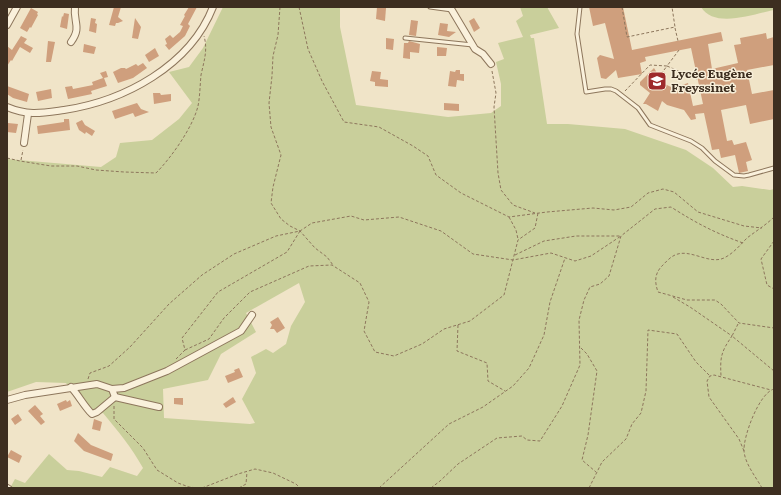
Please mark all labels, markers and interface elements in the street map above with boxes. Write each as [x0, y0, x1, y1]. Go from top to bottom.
place label: Lycée Eugène Freyssinet [671, 64, 752, 96]
school or university icon: Lycée Eugène Freyssinet [646, 70, 668, 92]

